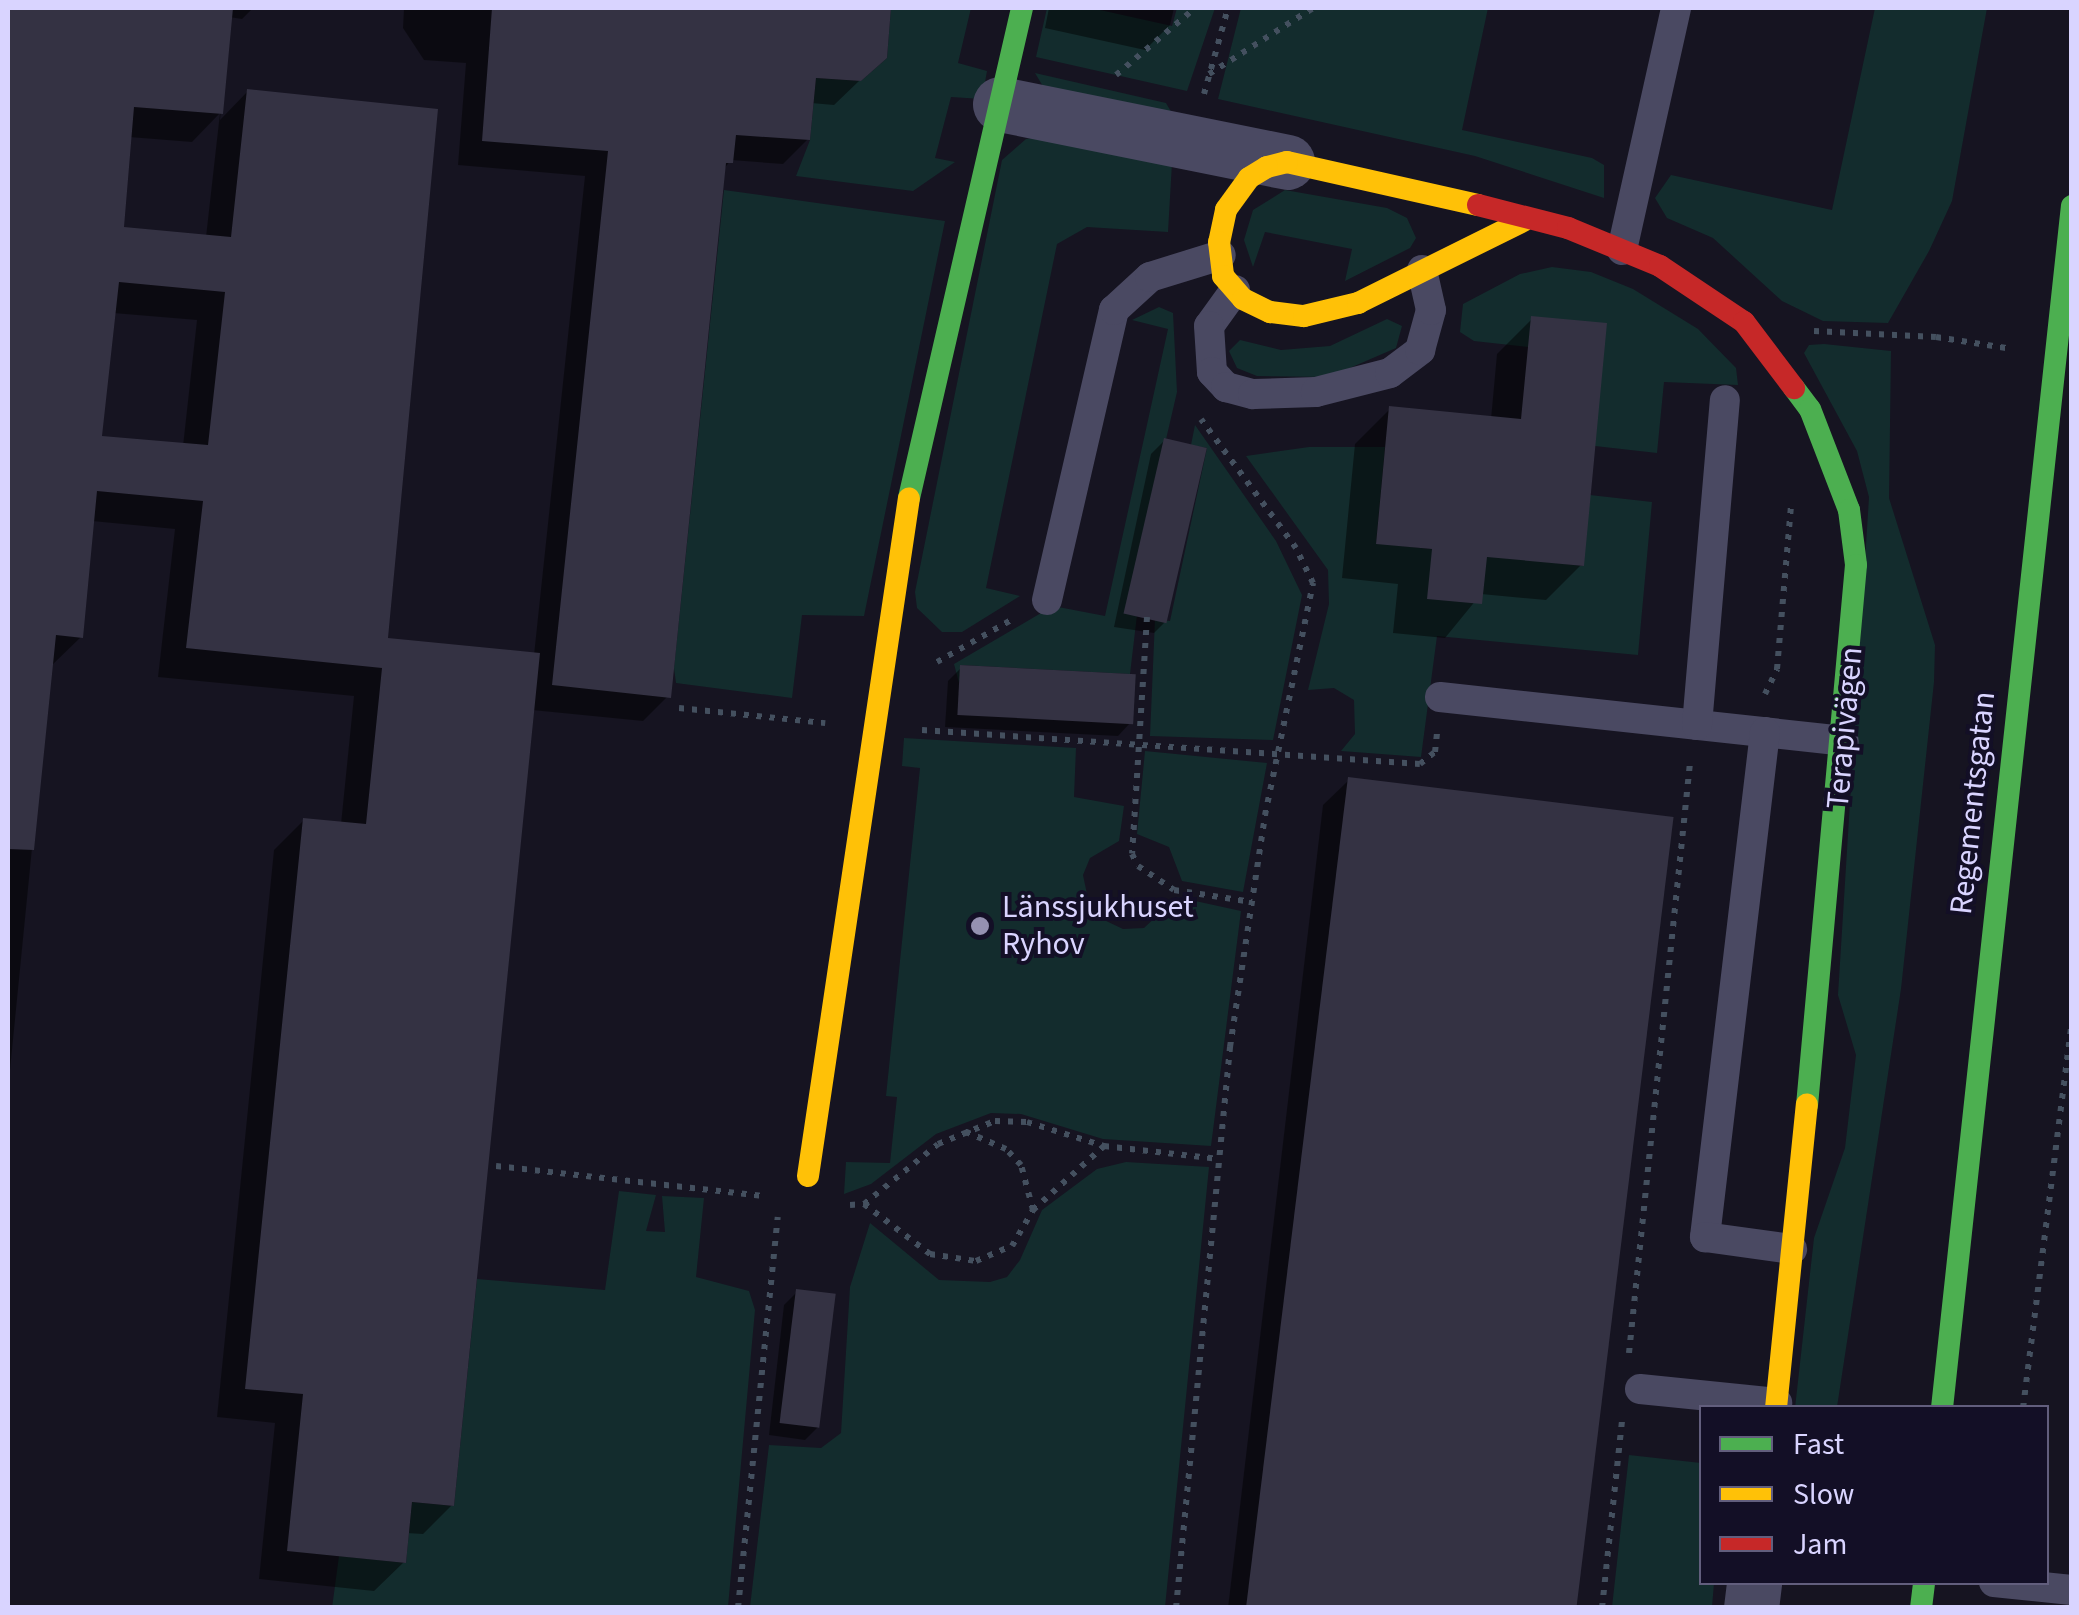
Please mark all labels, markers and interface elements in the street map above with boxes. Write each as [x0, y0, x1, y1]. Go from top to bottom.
street label: Terapivägen [1819, 645, 1871, 811]
street label: Regementsgatan [1942, 690, 2004, 916]
place label: Länssjukhuset Ryhov [1002, 889, 1194, 964]
marker: Länssjukhuset Ryhov [967, 913, 993, 939]
legend [1699, 1405, 2049, 1585]
text: Fast [1793, 1423, 1844, 1466]
text: Slow [1793, 1473, 1854, 1516]
text: Jam [1793, 1523, 1847, 1566]

